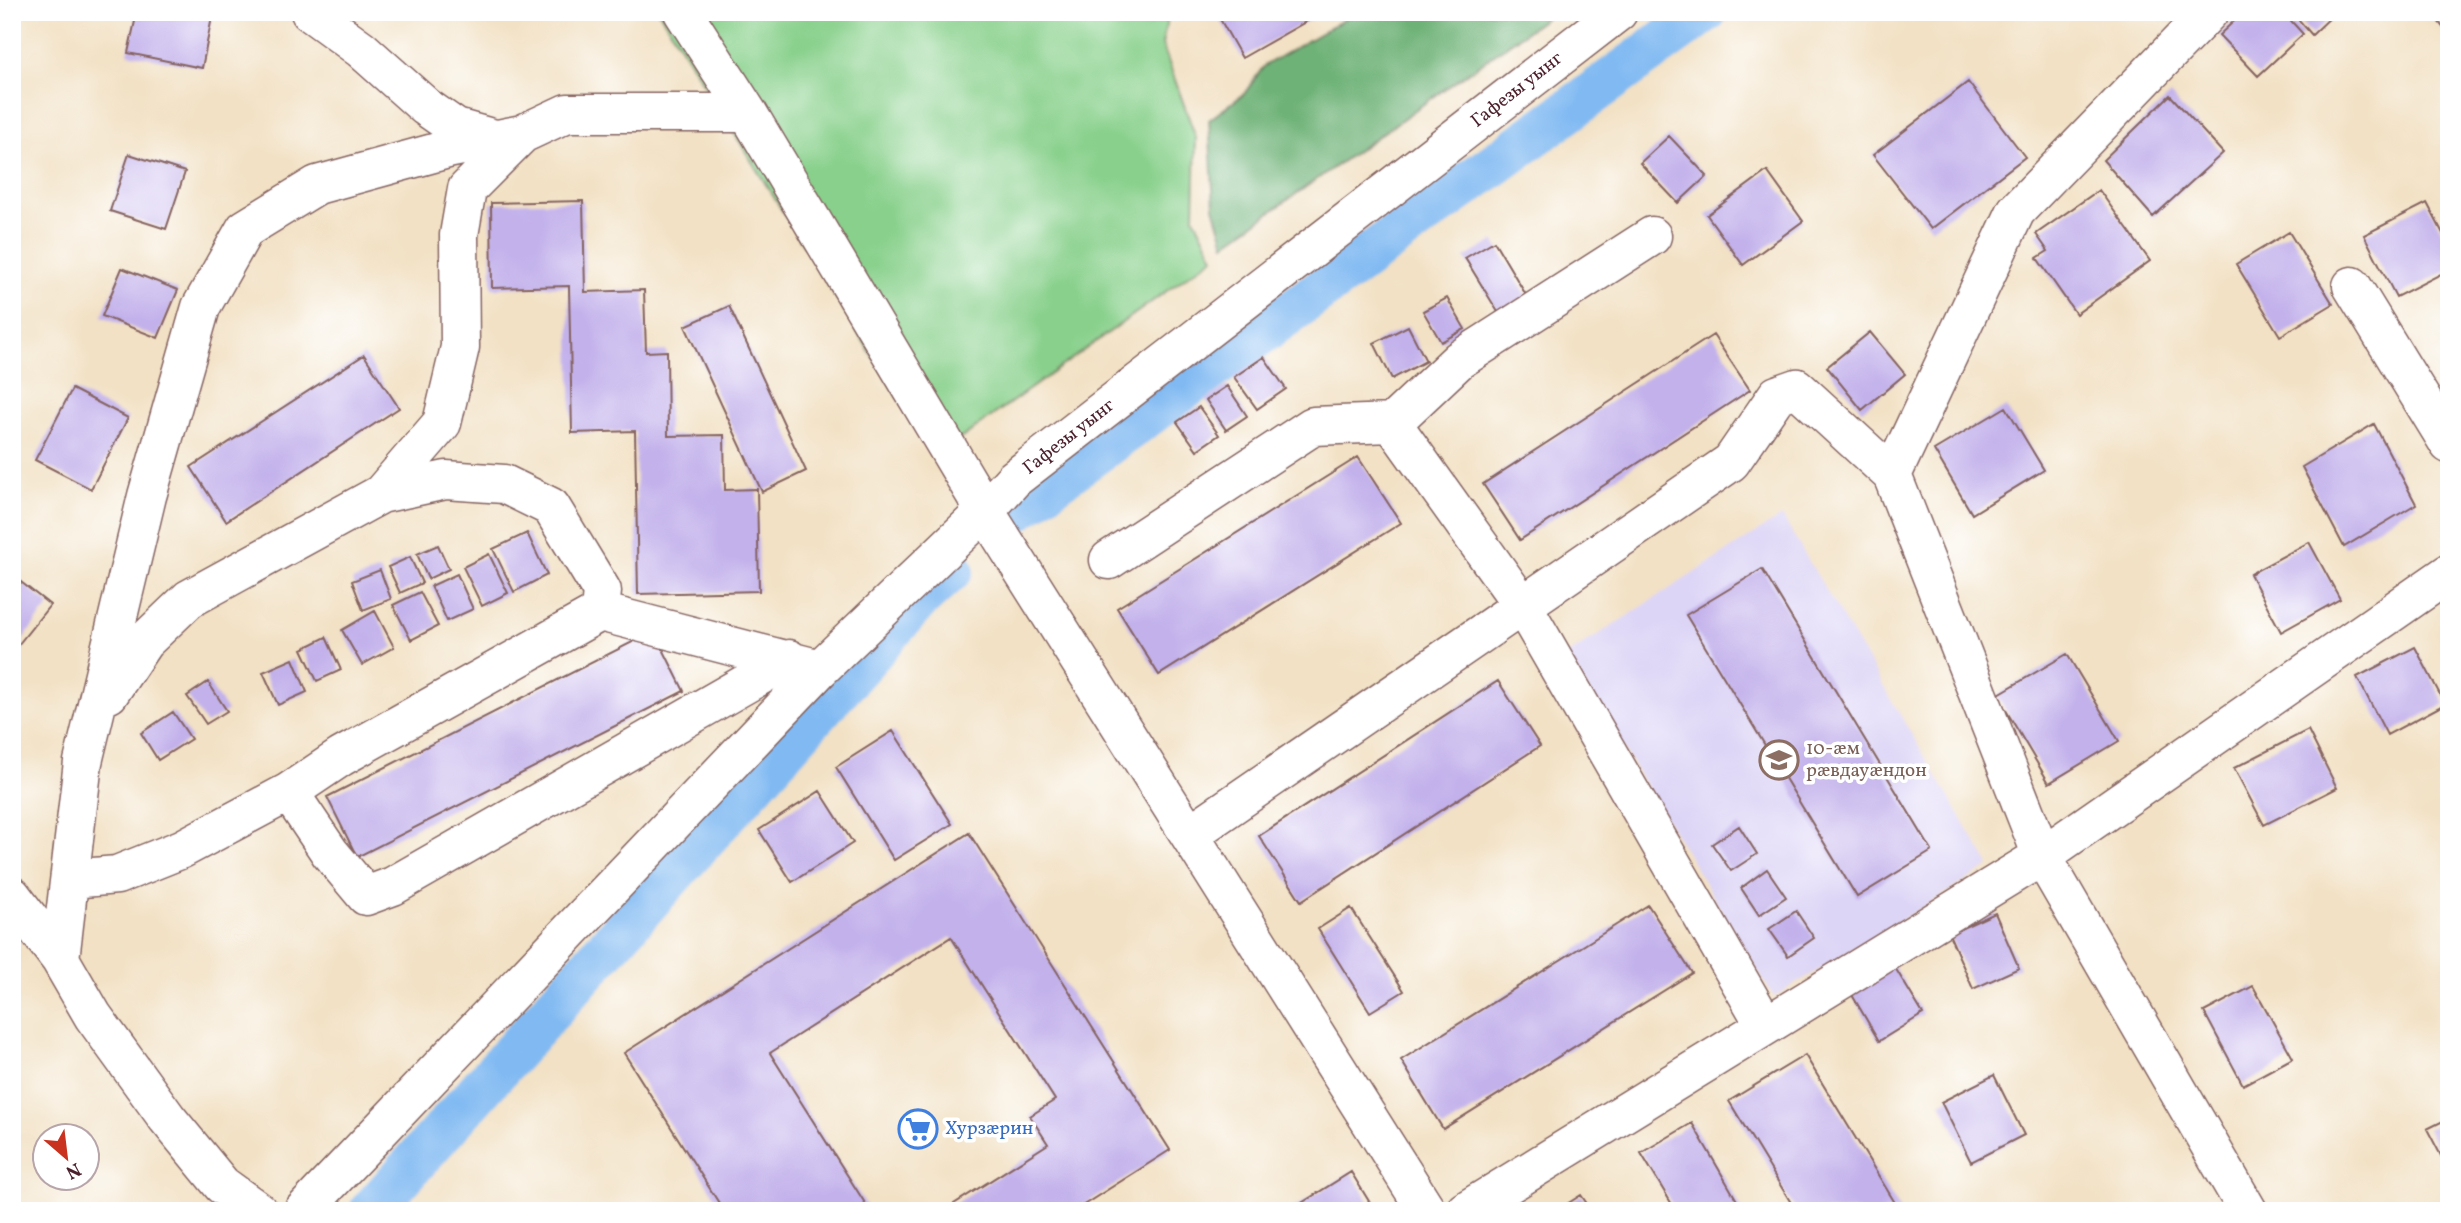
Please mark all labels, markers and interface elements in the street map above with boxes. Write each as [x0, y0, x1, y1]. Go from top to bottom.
street label: Гафезы уынг [1466, 46, 1569, 134]
street label: Гафезы уынг [1018, 393, 1121, 481]
place label: 10-æм рӕвдауӕндон [1806, 736, 1927, 784]
school or university icon: 10-æм рӕвдауӕндон [1758, 739, 1800, 781]
supermarket icon: Хурзæрин [897, 1108, 939, 1150]
place label: Хурзæрин [945, 1116, 1033, 1142]
north arrow [32, 1122, 102, 1192]
text: N [61, 1156, 85, 1185]

